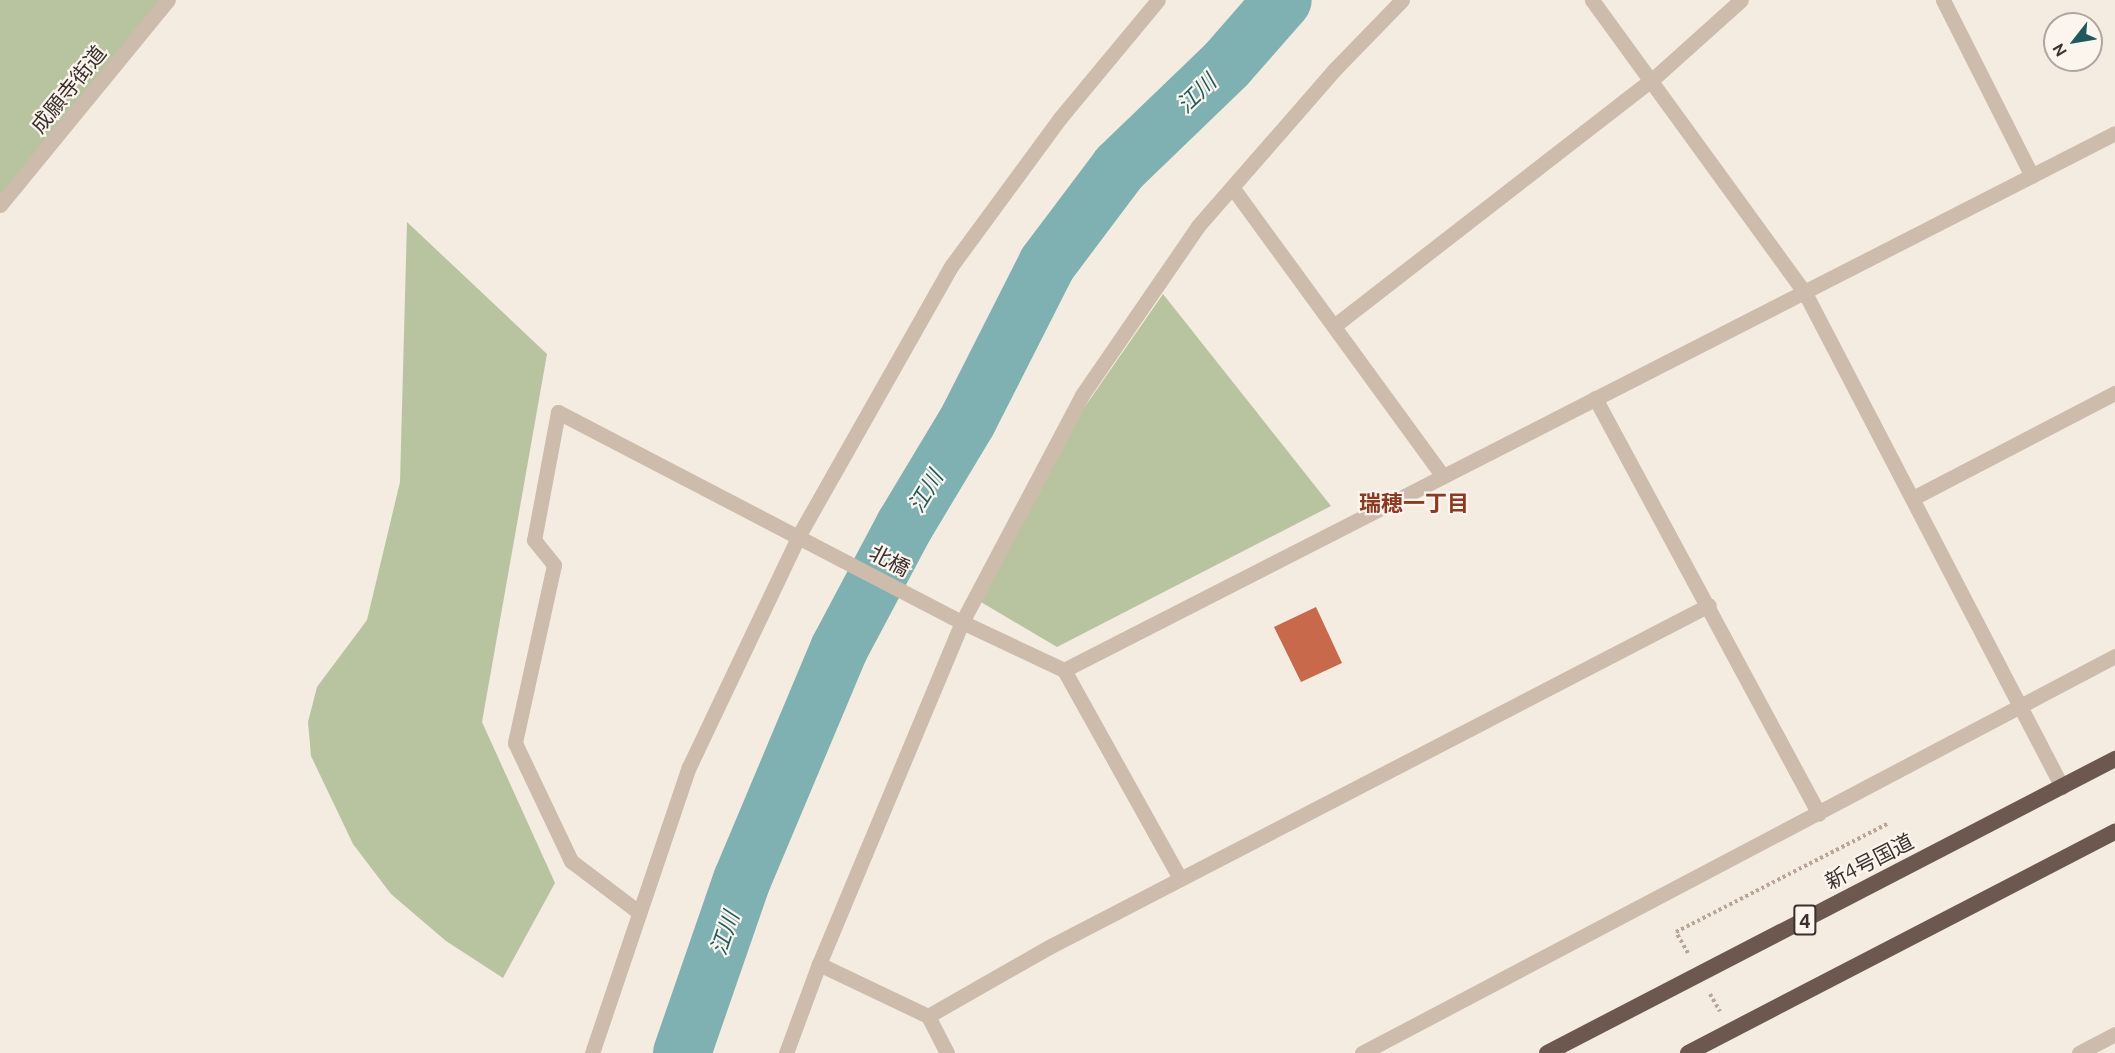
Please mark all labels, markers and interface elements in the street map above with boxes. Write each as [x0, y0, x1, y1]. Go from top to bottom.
north arrow [2043, 12, 2103, 72]
street label: 成願寺街道 [25, 40, 111, 138]
text: N [2048, 40, 2070, 60]
water label: 江川 [1171, 68, 1221, 118]
water label: 江川 [902, 465, 948, 517]
district label: 瑞穂一丁目 [1359, 490, 1469, 516]
street label: 北橋 [866, 539, 914, 581]
street label: 新4号国道 [1821, 828, 1917, 894]
road number: 4 [1793, 903, 1817, 937]
water label: 江川 [704, 908, 744, 958]

